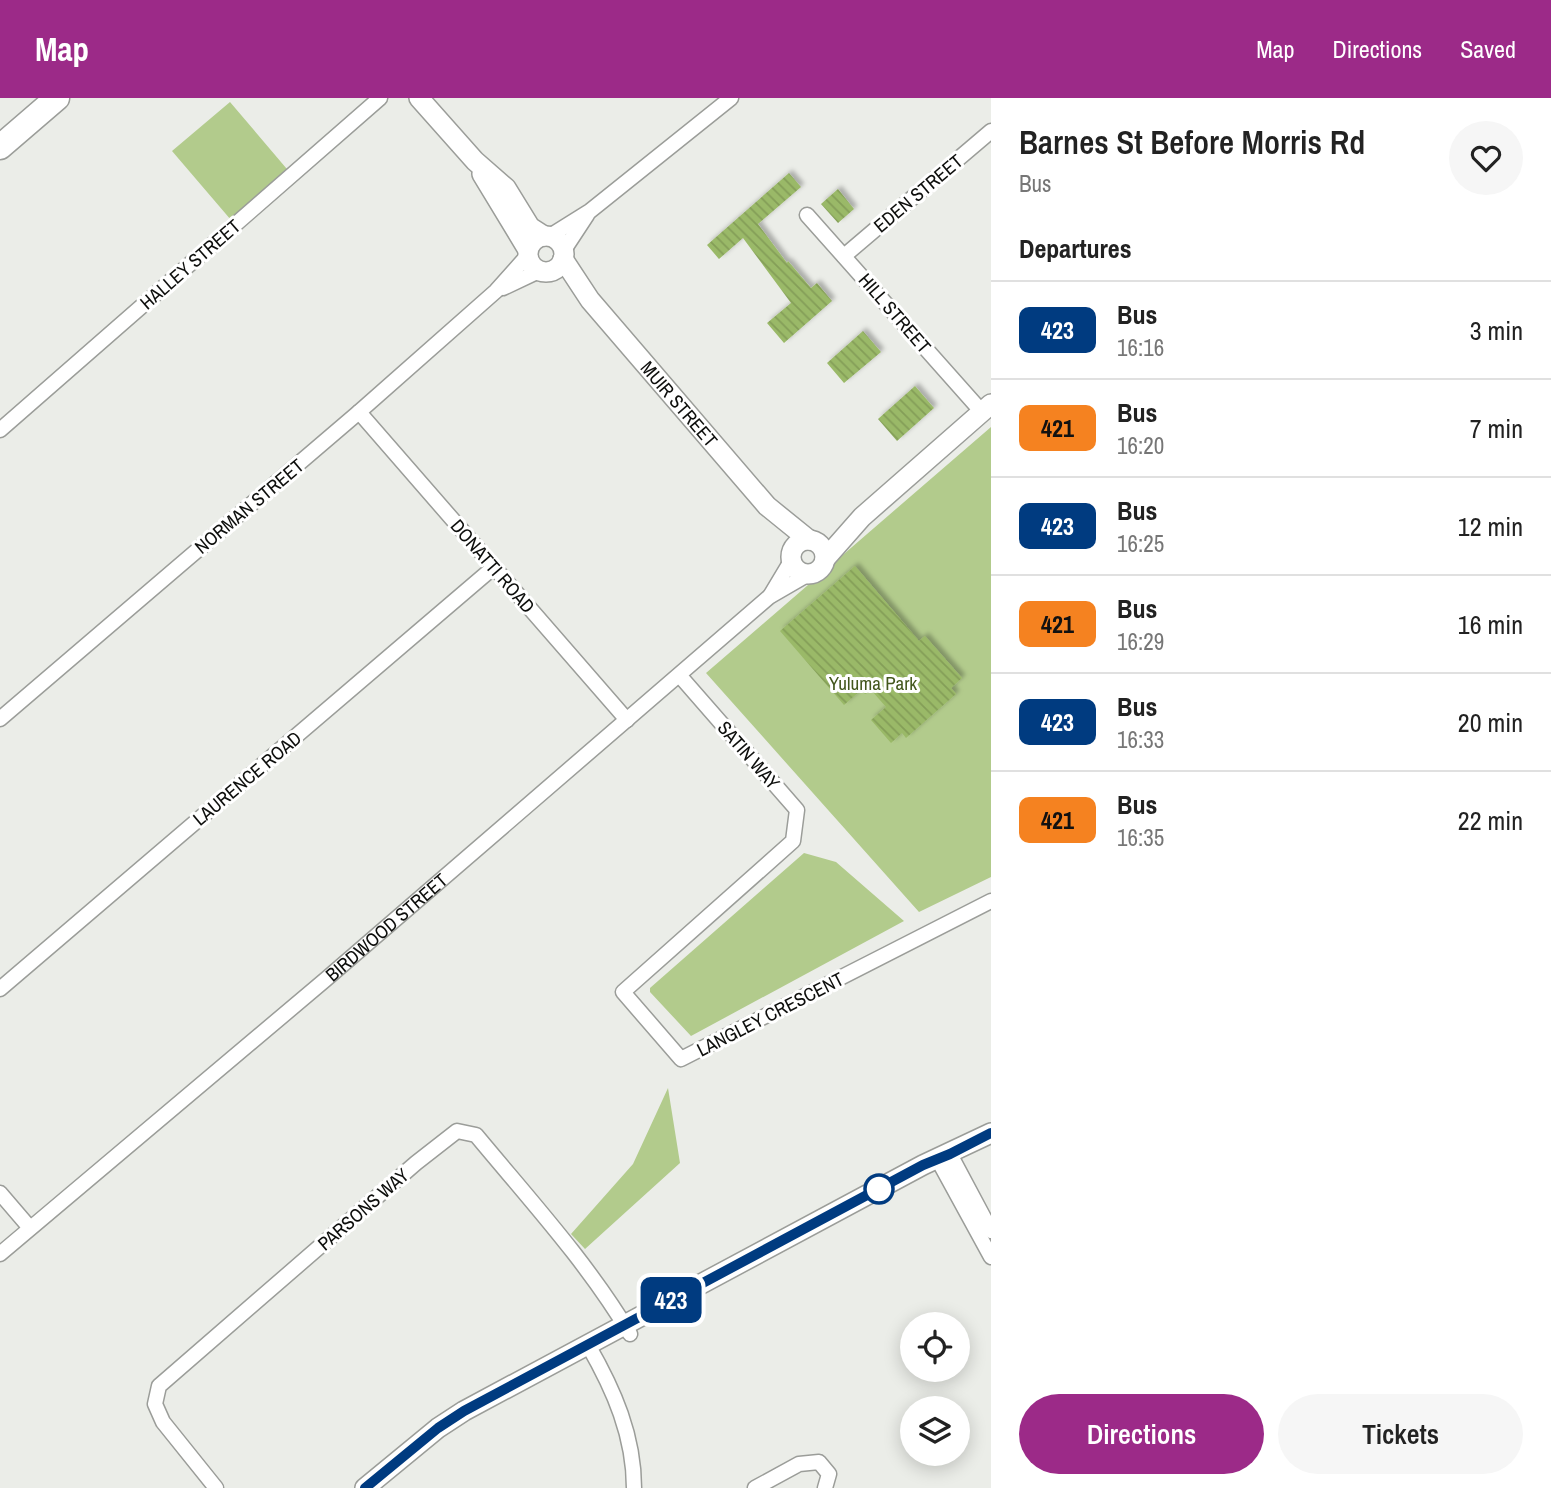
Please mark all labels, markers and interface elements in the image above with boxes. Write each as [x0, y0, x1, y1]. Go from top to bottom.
text: Map [35, 27, 89, 71]
text: Map [1256, 33, 1294, 65]
text: Directions [1332, 33, 1422, 65]
text: Saved [1460, 33, 1516, 65]
text: Barnes St Before Morris Rd [1019, 120, 1365, 164]
button: heart [1449, 121, 1523, 195]
street label: EDEN STREET [868, 148, 968, 238]
text: Bus [1019, 168, 1052, 199]
street label: HALLEY STREET [134, 213, 246, 315]
text: Departures [1019, 231, 1132, 266]
street label: HILL STREET [853, 267, 937, 359]
text: Bus [1117, 297, 1157, 332]
text: 3 min [1470, 313, 1523, 348]
text: 423 [1041, 314, 1074, 346]
text: 16:16 [1117, 332, 1164, 363]
street label: MUIR STREET [635, 355, 724, 453]
text: Bus [1117, 395, 1157, 430]
text: 7 min [1470, 411, 1523, 446]
text: 421 [1041, 412, 1074, 444]
text: 16:20 [1117, 430, 1164, 461]
street label: NORMAN STREET [189, 452, 309, 559]
text: Bus [1117, 493, 1157, 528]
text: 12 min [1458, 509, 1523, 544]
text: 423 [1041, 510, 1074, 542]
street label: DONATTI ROAD [445, 513, 541, 619]
text: 16:25 [1117, 528, 1164, 559]
text: Bus [1117, 591, 1157, 626]
text: 16 min [1458, 607, 1523, 642]
text: 421 [1041, 608, 1074, 640]
text: 16:29 [1117, 626, 1164, 657]
park label: Yuluma Park [829, 670, 917, 696]
text: Bus [1117, 689, 1157, 724]
text: 20 min [1458, 705, 1523, 740]
text: 423 [1041, 706, 1074, 738]
street label: SATIN WAY [712, 715, 786, 795]
text: 16:33 [1117, 724, 1164, 755]
street label: LAURENCE ROAD [187, 725, 307, 831]
text: Bus [1117, 787, 1157, 822]
text: 22 min [1458, 803, 1523, 838]
text: 421 [1041, 804, 1074, 836]
text: 16:35 [1117, 822, 1164, 853]
street label: BIRDWOOD STREET [320, 867, 453, 987]
street label: LANGLEY CRESCENT [692, 966, 848, 1062]
street label: PARSONS WAY [312, 1162, 415, 1256]
unlabelled marker [864, 1174, 894, 1204]
line badge: 423 [631, 1277, 711, 1323]
text: 423 [655, 1284, 687, 1316]
map controls [900, 1312, 970, 1466]
button: locate [900, 1312, 970, 1382]
button: Directions [1019, 1394, 1264, 1474]
button: Tickets [1278, 1394, 1523, 1474]
button: layers [900, 1396, 970, 1466]

